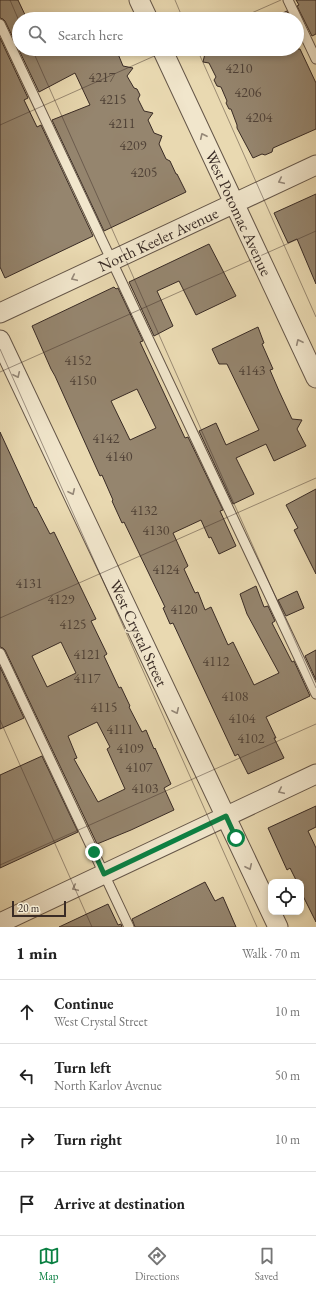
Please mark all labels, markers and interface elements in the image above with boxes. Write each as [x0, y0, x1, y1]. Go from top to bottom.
search box [12, 12, 304, 56]
icon: search [26, 23, 48, 45]
text: Search here [58, 25, 123, 44]
house number: 4210 [226, 59, 253, 77]
house number: 4217 [89, 68, 116, 86]
house number: 4206 [235, 83, 262, 101]
house number: 4215 [100, 90, 126, 108]
house number: 4204 [246, 108, 273, 126]
house number: 4211 [109, 114, 135, 132]
one-way arrow [200, 133, 208, 140]
house number: 4209 [120, 136, 147, 154]
street label: West Potomac Avenue [200, 147, 277, 279]
house number: 4205 [131, 163, 157, 181]
one-way arrow [277, 176, 285, 184]
street label: North Keeler Avenue [95, 202, 222, 276]
one-way arrow [71, 273, 79, 281]
one-way arrow [296, 339, 304, 347]
house number: 4152 [65, 351, 92, 369]
house number: 4143 [239, 361, 266, 379]
one-way arrow [12, 371, 20, 378]
house number: 4150 [70, 371, 97, 389]
house number: 4142 [93, 429, 120, 447]
house number: 4140 [106, 447, 133, 465]
one-way arrow [67, 488, 75, 496]
house number: 4132 [131, 501, 158, 519]
house number: 4130 [143, 521, 170, 539]
house number: 4124 [153, 560, 180, 578]
house number: 4131 [16, 574, 42, 592]
street label: West Crystal Street [105, 577, 172, 690]
house number: 4129 [48, 590, 75, 608]
house number: 4120 [171, 600, 198, 618]
house number: 4125 [60, 615, 86, 633]
house number: 4121 [74, 645, 100, 663]
house number: 4112 [203, 652, 230, 670]
house number: 4117 [74, 669, 101, 687]
house number: 4108 [222, 687, 249, 705]
house number: 4115 [91, 698, 117, 716]
one-way arrow [171, 707, 179, 714]
house number: 4104 [229, 709, 256, 727]
house number: 4111 [107, 720, 133, 738]
house number: 4102 [238, 729, 265, 747]
house number: 4109 [117, 739, 144, 757]
house number: 4107 [126, 758, 153, 776]
house number: 4103 [132, 779, 159, 797]
one-way arrow [277, 786, 285, 794]
route start [227, 829, 245, 847]
route end [85, 843, 103, 861]
one-way arrow [244, 862, 252, 870]
map controls [268, 879, 304, 915]
button: locate [268, 879, 304, 915]
one-way arrow [71, 883, 79, 891]
scale bar [12, 899, 66, 918]
text: 20 m [18, 901, 39, 915]
text: 1 min [16, 942, 57, 964]
text: Walk · 70 m [242, 945, 300, 962]
text: Continue [54, 994, 114, 1013]
icon: ahead [16, 1001, 38, 1023]
text: 10 m [275, 1003, 300, 1020]
text: West Crystal Street [54, 1013, 148, 1030]
text: Turn left [54, 1058, 111, 1077]
icon: left [16, 1065, 38, 1087]
text: 50 m [275, 1067, 300, 1084]
text: North Karlov Avenue [54, 1077, 162, 1094]
icon: right [16, 1129, 38, 1151]
text: Turn right [54, 1130, 122, 1149]
text: 10 m [275, 1131, 300, 1148]
icon: arrive [16, 1193, 38, 1215]
text: Arrive at destination [54, 1194, 185, 1213]
tab: Map [38, 1245, 60, 1283]
tab: Directions [135, 1245, 179, 1283]
tab: Saved [255, 1245, 278, 1283]

